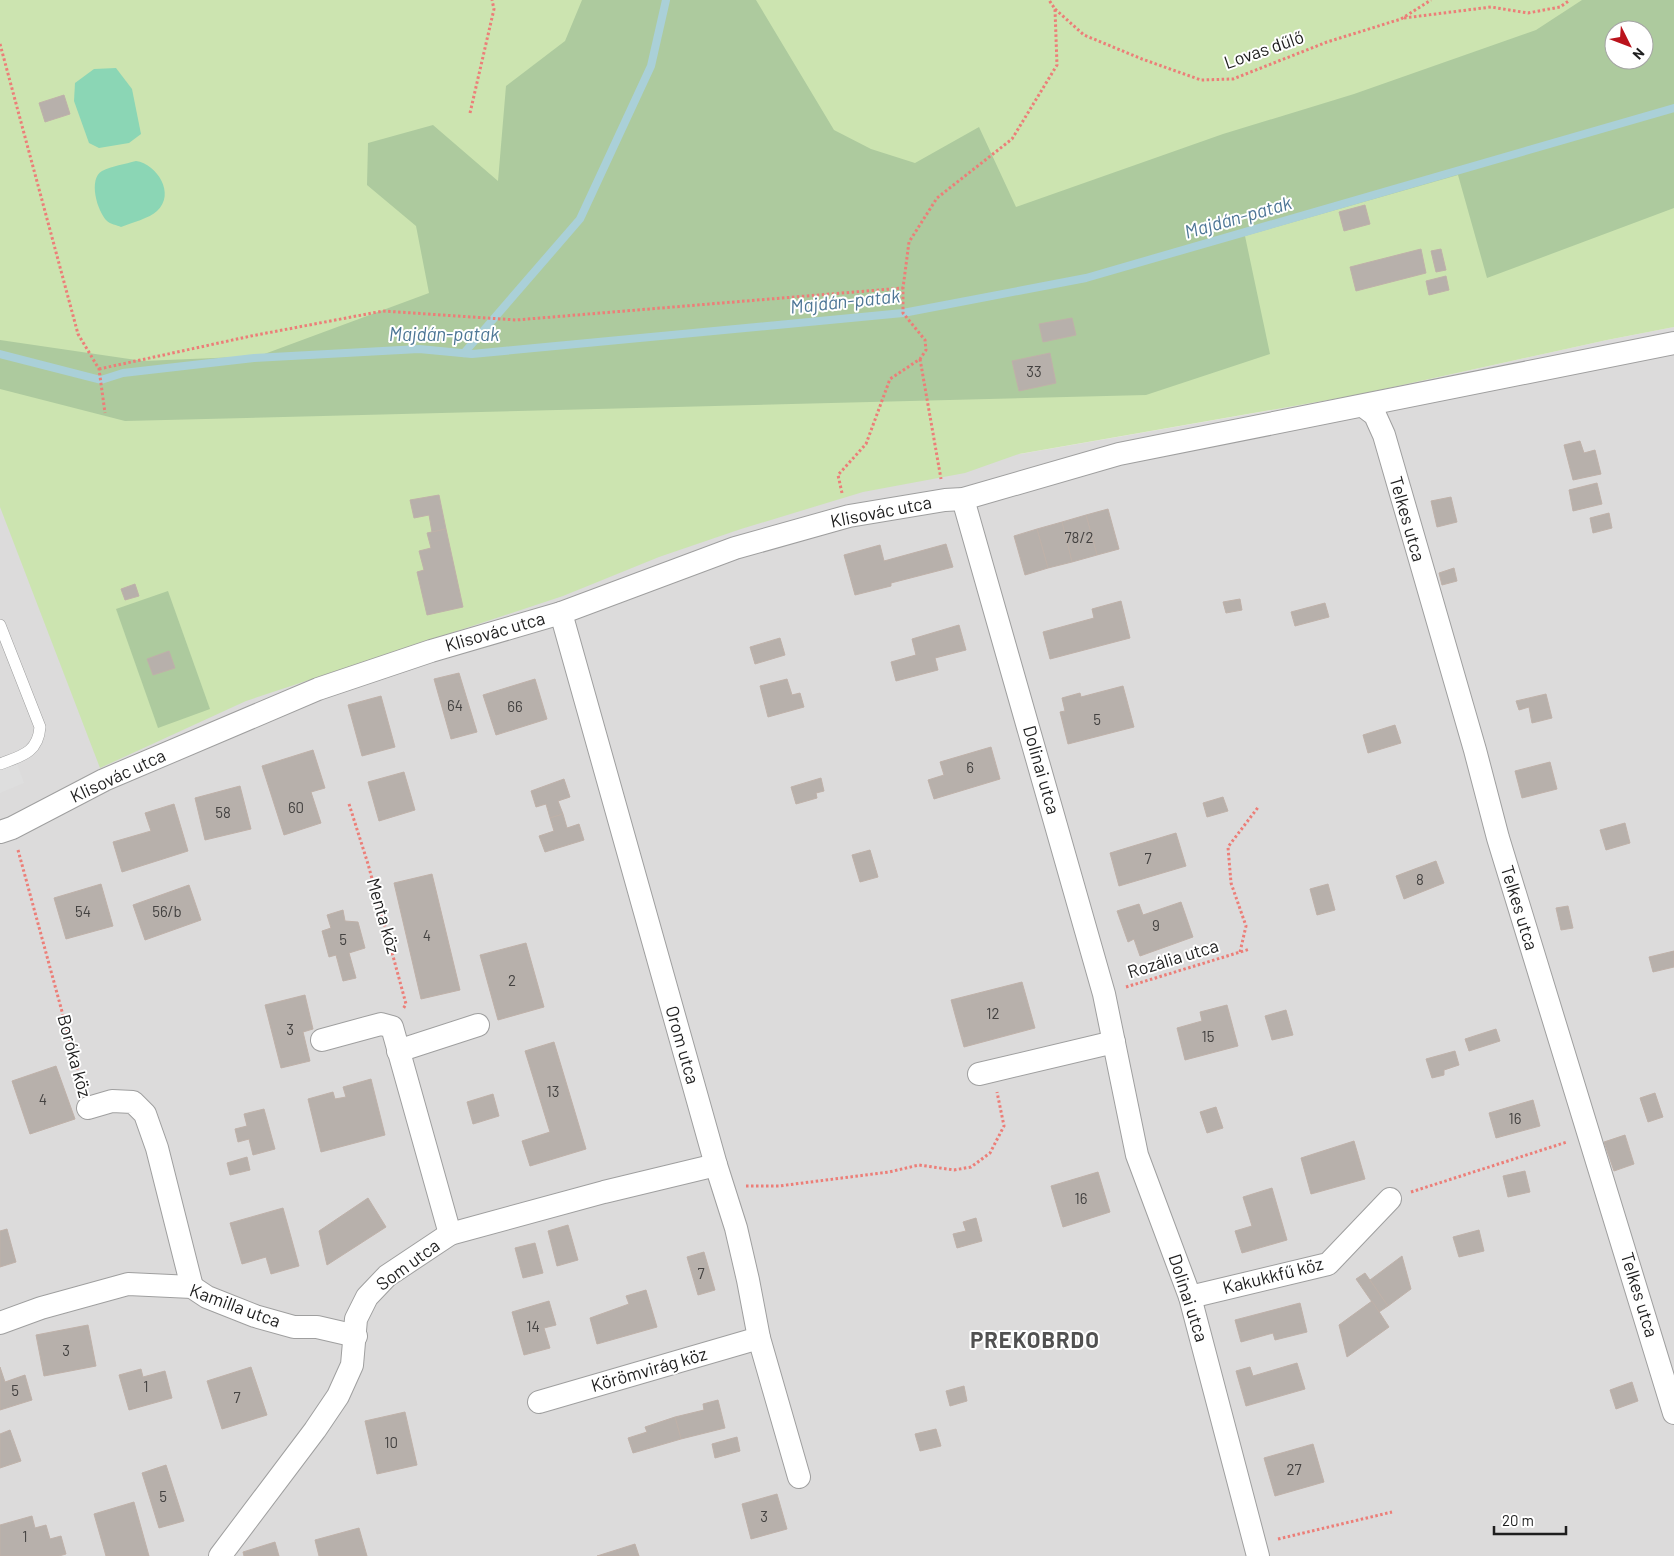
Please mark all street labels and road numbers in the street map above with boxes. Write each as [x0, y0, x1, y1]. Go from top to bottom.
street label: Lovas dűlő [1221, 25, 1306, 73]
street label: Telkes utca [1385, 474, 1431, 564]
street label: Klisovác utca [828, 490, 933, 532]
street label: Klisovác utca [442, 606, 547, 656]
street label: Dolinai utca [1019, 723, 1065, 817]
street label: Klisovác utca [66, 743, 169, 807]
street label: Telkes utca [1497, 863, 1543, 953]
street label: Menta köz [363, 875, 405, 956]
street label: Rozália utca [1125, 934, 1221, 982]
street label: Orom utca [661, 1003, 705, 1086]
street label: Boróka köz [53, 1012, 97, 1100]
street label: Som utca [371, 1234, 444, 1295]
street label: Telkes utca [1617, 1250, 1663, 1340]
street label: Dolinai utca [1164, 1251, 1214, 1344]
street label: Kakukkfű köz [1220, 1252, 1325, 1298]
street label: Kamilla utca [187, 1278, 284, 1332]
street label: Körömvirág köz [588, 1342, 709, 1396]

